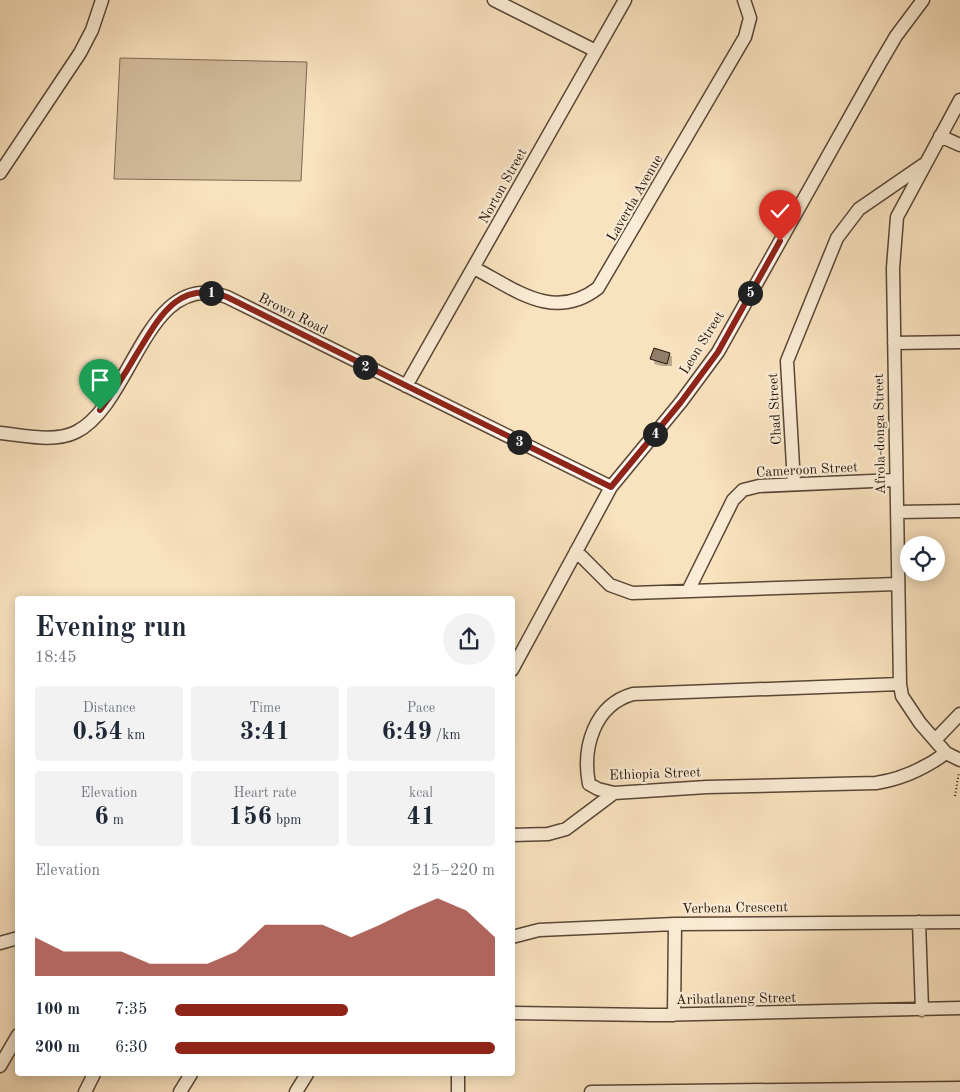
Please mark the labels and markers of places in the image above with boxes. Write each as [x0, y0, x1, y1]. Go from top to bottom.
pin [759, 190, 801, 241]
pin: 1 [198, 280, 224, 306]
pin: 5 [738, 280, 762, 306]
pin: 2 [352, 354, 378, 380]
pin [79, 359, 121, 410]
pin: 4 [642, 422, 668, 446]
pin: 3 [506, 430, 532, 454]

